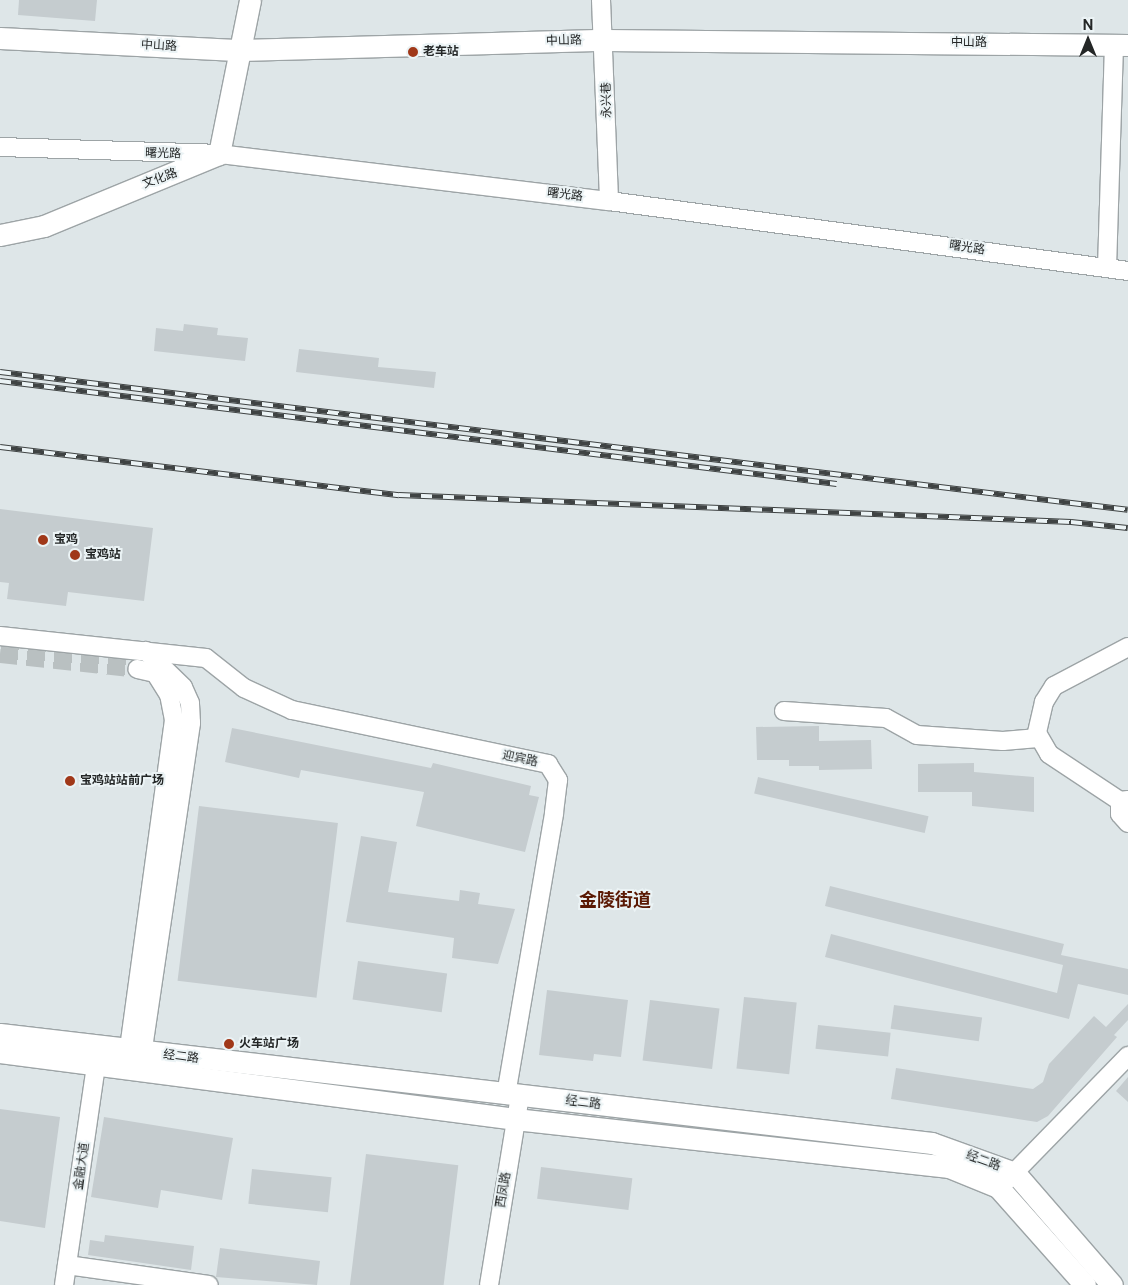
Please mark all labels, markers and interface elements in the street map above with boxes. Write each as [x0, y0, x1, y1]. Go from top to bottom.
north arrow [1063, 15, 1113, 65]
text: N [1083, 17, 1093, 33]
street label: 中山路 [546, 33, 582, 49]
street label: 中山路 [951, 36, 987, 50]
street label: 中山路 [141, 38, 177, 54]
place label: 老车站 [423, 45, 459, 59]
marker: 老车站 [407, 46, 419, 58]
street label: 永兴巷 [599, 82, 615, 118]
street label: 曙光路 [145, 146, 181, 162]
street label: 文化路 [141, 166, 179, 192]
street label: 曙光路 [546, 186, 584, 204]
street label: 曙光路 [948, 238, 986, 258]
marker: 宝鸡 [36, 533, 50, 547]
place label: 宝鸡 [54, 533, 78, 547]
place label: 宝鸡站 [85, 548, 121, 562]
marker: 宝鸡站 [69, 549, 81, 561]
street label: 迎宾路 [501, 748, 539, 770]
place label: 宝鸡站站前广场 [80, 774, 164, 788]
marker: 宝鸡站站前广场 [64, 775, 76, 787]
district label: 金陵街道 [579, 889, 651, 911]
place label: 火车站广场 [239, 1037, 299, 1051]
marker: 火车站广场 [223, 1038, 235, 1050]
street label: 经二路 [162, 1048, 200, 1066]
street label: 经二路 [564, 1094, 602, 1112]
street label: 金融大道 [72, 1141, 92, 1191]
street label: 经二路 [964, 1148, 1002, 1174]
street label: 西凤路 [494, 1171, 514, 1209]

